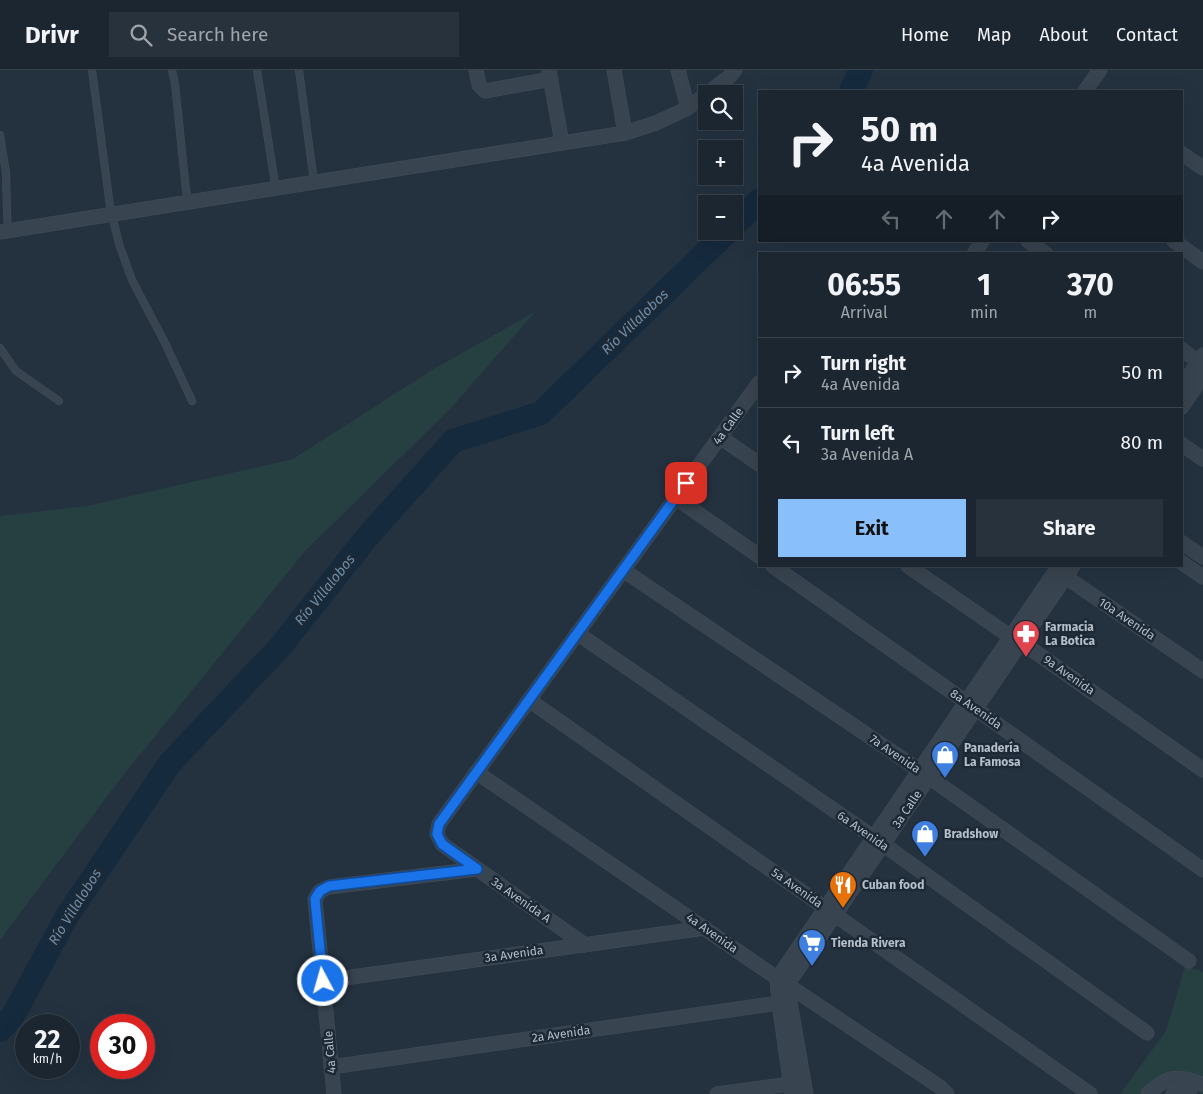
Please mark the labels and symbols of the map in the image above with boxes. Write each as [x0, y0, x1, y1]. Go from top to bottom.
water label: Río Villalobos [598, 286, 672, 358]
street label: 4a Calle [710, 405, 746, 447]
pin [665, 462, 707, 504]
water label: Río Villalobos [291, 551, 359, 629]
street label: 10a Avenida [1096, 595, 1158, 643]
pharmacy icon: Farmacia La Botica [1011, 619, 1041, 658]
place label: Farmacia La Botica [1045, 620, 1096, 648]
street label: 9a Avenida [1041, 652, 1097, 698]
street label: 8a Avenida [948, 686, 1004, 732]
street label: 7a Avenida [867, 732, 923, 776]
shop icon: Panadería La Famosa [930, 740, 960, 779]
place label: Panadería La Famosa [964, 741, 1021, 769]
street label: 3a Calle [889, 788, 925, 830]
street label: 6a Avenida [835, 808, 891, 854]
shop icon: Bradshow [910, 819, 940, 858]
place label: Bradshow [944, 827, 998, 841]
water label: Río Villalobos [45, 865, 105, 948]
street label: 5a Avenida [769, 865, 825, 911]
restaurant icon: Cuban food [828, 870, 858, 909]
street label: 3a Avenida A [489, 874, 553, 926]
place label: Cuban food [862, 878, 924, 892]
street label: 4a Avenida [684, 910, 740, 956]
supermarket icon: Tienda Rivera [797, 928, 827, 967]
place label: Tienda Rivera [831, 936, 906, 950]
street label: 3a Avenida [484, 943, 544, 965]
position arrow [296, 954, 348, 1006]
speed limit sign: 30 [90, 1014, 155, 1079]
street label: 2a Avenida [531, 1023, 591, 1045]
street label: 4a Calle [321, 1030, 339, 1074]

